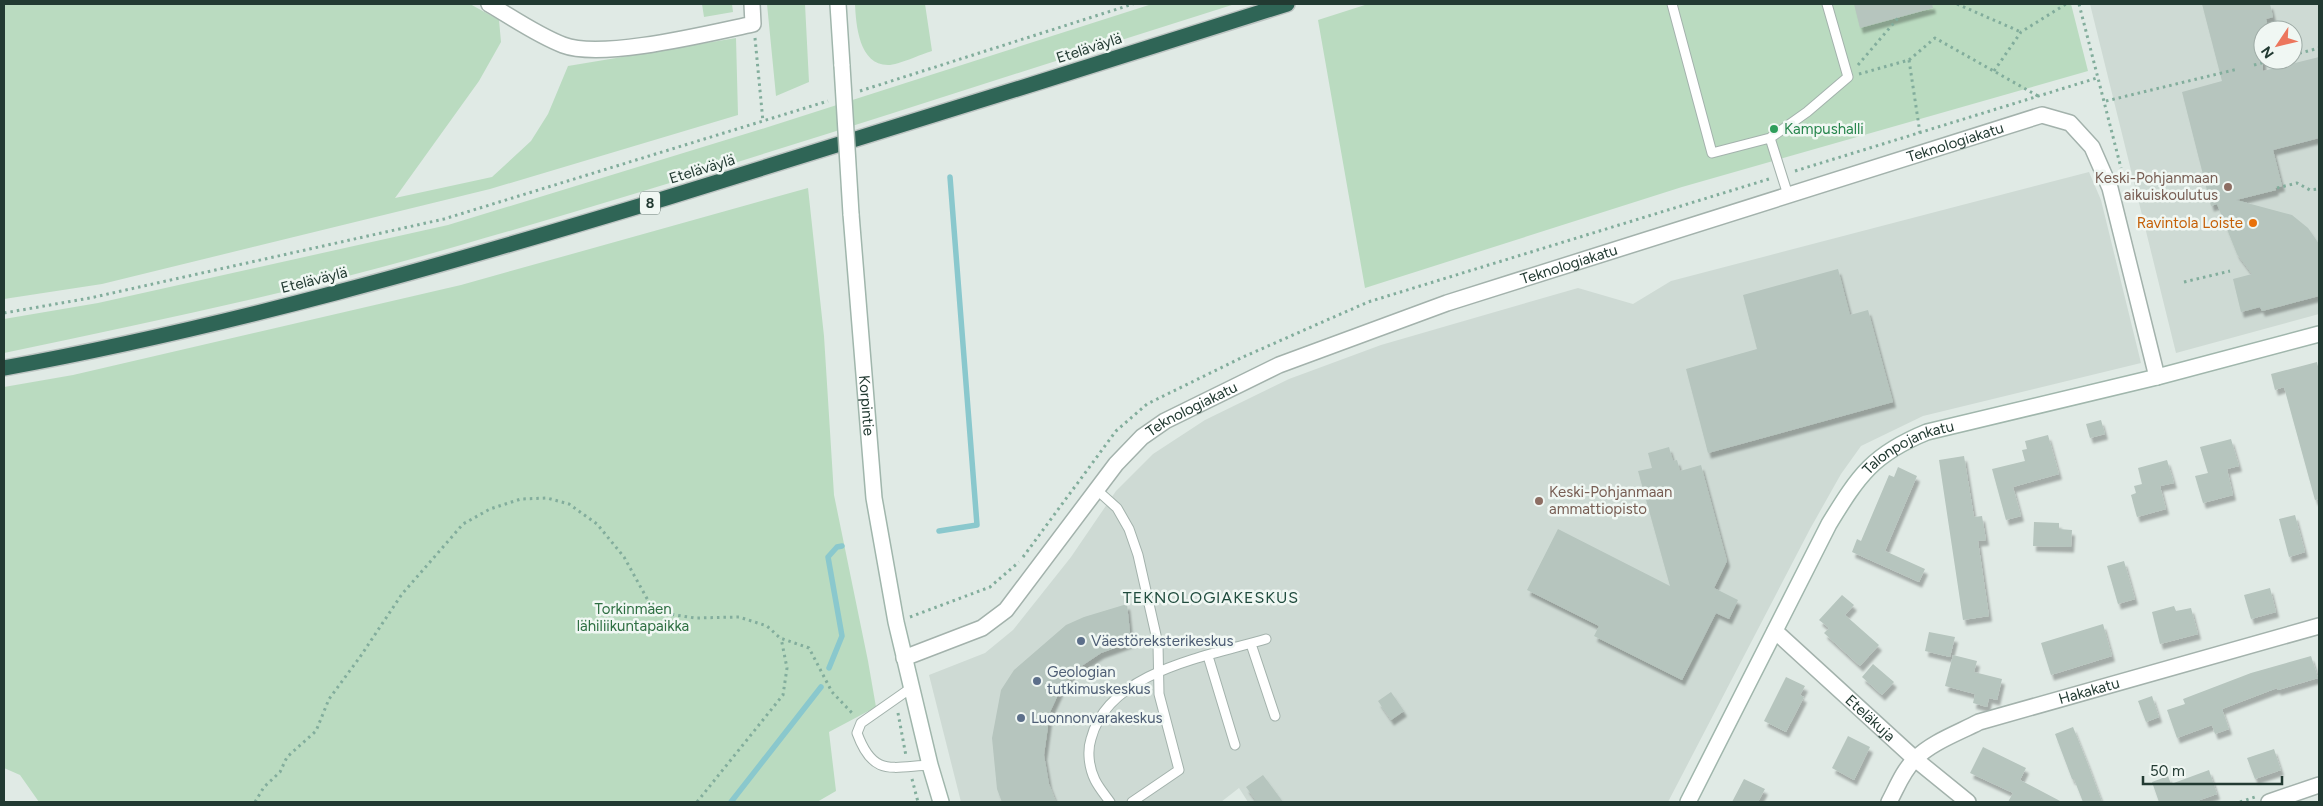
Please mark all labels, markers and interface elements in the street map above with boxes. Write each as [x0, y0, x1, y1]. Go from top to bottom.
north arrow [2253, 20, 2303, 70]
street label: Eteläväylä [1054, 29, 1124, 67]
text: N [2258, 43, 2278, 61]
street label: Teknologiakatu [1905, 119, 2006, 166]
place label: Kampushalli [1784, 120, 1864, 138]
marker: Kampushalli [1768, 123, 1780, 135]
street label: Eteläväylä [667, 150, 737, 188]
place label: Keski-Pohjanmaan aikuiskoulutus [2095, 169, 2218, 204]
marker: Keski-Pohjanmaan aikuiskoulutus [2222, 181, 2234, 193]
road number: 8 [640, 192, 660, 214]
place label: Ravintola Loiste [2137, 214, 2243, 232]
marker: Ravintola Loiste [2247, 217, 2259, 229]
street label: Teknologiakatu [1518, 241, 1620, 288]
street label: Eteläväylä [279, 263, 349, 297]
street label: Korpintie [855, 374, 878, 436]
street label: Teknologiakatu [1142, 378, 1240, 441]
street label: Talonpojankatu [1859, 417, 1956, 478]
place label: Keski-Pohjanmaan ammattiopisto [1549, 483, 1672, 518]
marker: Keski-Pohjanmaan ammattiopisto [1533, 495, 1545, 507]
district label: TEKNOLOGIAKESKUS [1123, 588, 1299, 607]
park label: Torkinmäen lähiliikuntapaikka [577, 600, 689, 635]
place label: Väestöreksterikeskus [1091, 632, 1233, 650]
marker: Väestöreksterikeskus [1075, 635, 1087, 647]
place label: Geologian tutkimuskeskus [1047, 663, 1151, 698]
street label: Hakakatu [2056, 674, 2122, 708]
marker: Geologian tutkimuskeskus [1031, 675, 1043, 687]
street label: Eteläkuja [1842, 691, 1899, 745]
place label: Luonnonvarakeskus [1031, 709, 1163, 727]
marker: Luonnonvarakeskus [1015, 712, 1027, 724]
scale bar [2143, 754, 2282, 786]
text: 50 m [2150, 762, 2185, 780]

